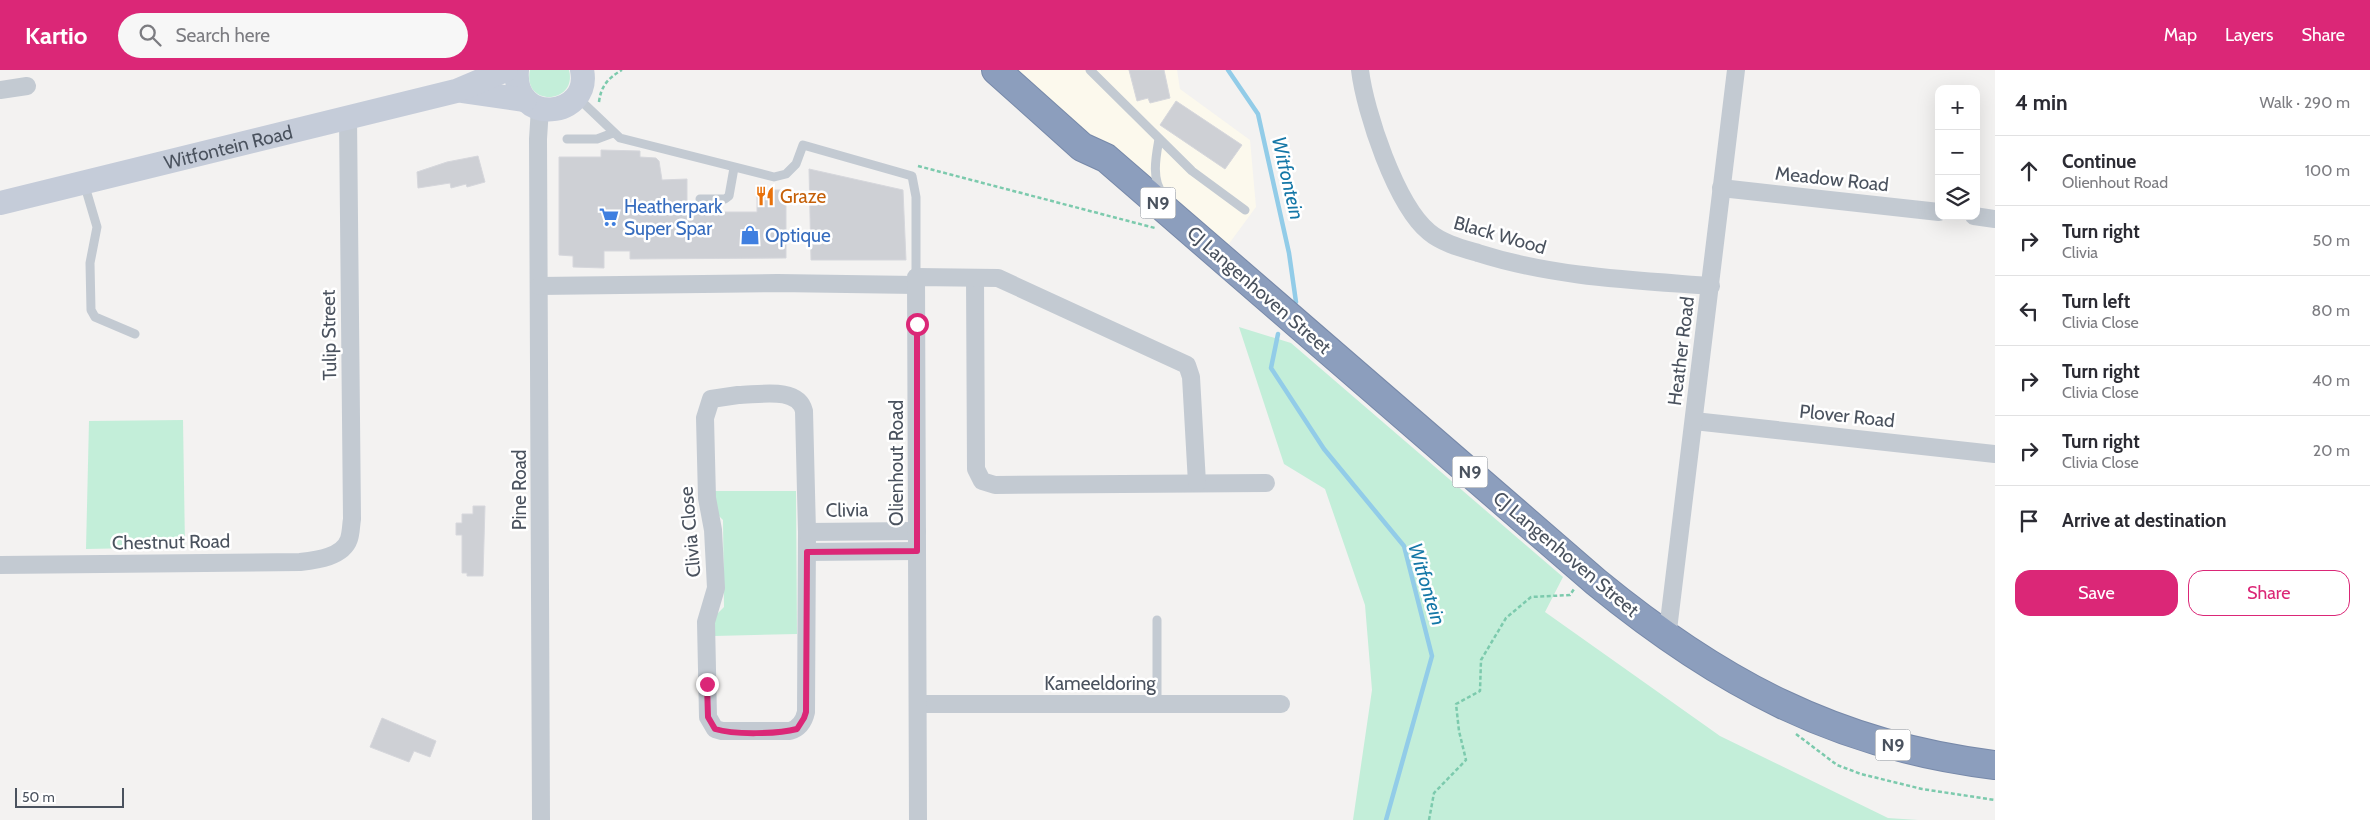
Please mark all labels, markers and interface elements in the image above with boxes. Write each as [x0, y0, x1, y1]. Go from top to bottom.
search box [118, 13, 468, 58]
text: Kartio [25, 21, 88, 50]
icon: search [136, 21, 164, 49]
text: Search here [176, 24, 270, 47]
text: Map [2164, 24, 2197, 46]
text: Layers [2225, 24, 2274, 46]
text: Share [2302, 24, 2345, 46]
map controls [1935, 85, 1980, 220]
button: + [1935, 85, 1980, 130]
text: 4 min [2015, 90, 2068, 115]
text: Walk · 290 m [2260, 93, 2350, 112]
street label: Witfontein Road [162, 120, 295, 174]
button: − [1935, 130, 1980, 175]
water label: Witfontein [1267, 134, 1309, 222]
text: Continue [2062, 150, 2136, 173]
icon: ahead [2015, 157, 2043, 185]
text: 100 m [2305, 161, 2350, 180]
street label: Meadow Road [1774, 162, 1890, 196]
text: Olienhout Road [2062, 173, 2168, 192]
button: layers [1935, 175, 1980, 220]
restaurant icon: Graze [754, 185, 776, 207]
place label: Graze [780, 185, 826, 208]
road number: N9 [1140, 188, 1176, 218]
place label: Heatherpark Super Spar [624, 195, 723, 240]
supermarket icon: Heatherpark Super Spar [598, 206, 620, 228]
street label: Black Wood [1451, 211, 1549, 259]
text: Turn right [2062, 220, 2140, 243]
street label: CJ Langenhoven Street [1182, 221, 1336, 359]
shop icon: Optique [739, 224, 761, 246]
place label: Optique [765, 224, 831, 247]
icon: right [2015, 227, 2043, 255]
text: 50 m [2313, 231, 2350, 250]
text: Clivia [2062, 243, 2098, 262]
street label: Tulip Street [317, 289, 341, 381]
text: Turn left [2062, 290, 2130, 313]
street label: Heather Road [1663, 295, 1699, 407]
icon: left [2015, 297, 2043, 325]
text: 80 m [2312, 301, 2350, 320]
route start [906, 313, 929, 336]
text: Clivia Close [2062, 313, 2139, 332]
text: Turn right [2062, 360, 2140, 383]
icon: right [2015, 367, 2043, 395]
text: 40 m [2312, 371, 2350, 390]
text: Clivia Close [2062, 383, 2139, 402]
street label: Olienhout Road [885, 400, 908, 526]
street label: Plover Road [1798, 400, 1896, 432]
text: Turn right [2062, 430, 2140, 453]
icon: right [2015, 437, 2043, 465]
text: 20 m [2313, 441, 2350, 460]
street label: Pine Road [508, 450, 531, 530]
text: Clivia Close [2062, 453, 2139, 472]
road number: N9 [1452, 457, 1488, 488]
street label: Clivia Close [675, 485, 705, 578]
street label: CJ Langenhoven Street [1488, 486, 1644, 622]
street label: Clivia [825, 498, 869, 522]
icon: arrive [2015, 507, 2043, 535]
text: Arrive at destination [2062, 509, 2226, 532]
street label: Chestnut Road [112, 529, 230, 555]
water label: Witfontein [1403, 540, 1451, 628]
button: Save [2015, 570, 2178, 616]
button: Share [2188, 570, 2350, 616]
street label: Kameeldoring [1044, 672, 1156, 695]
route end [696, 673, 719, 696]
road number: N9 [1876, 730, 1910, 760]
scale bar [15, 785, 124, 808]
text: 50 m [22, 788, 55, 806]

